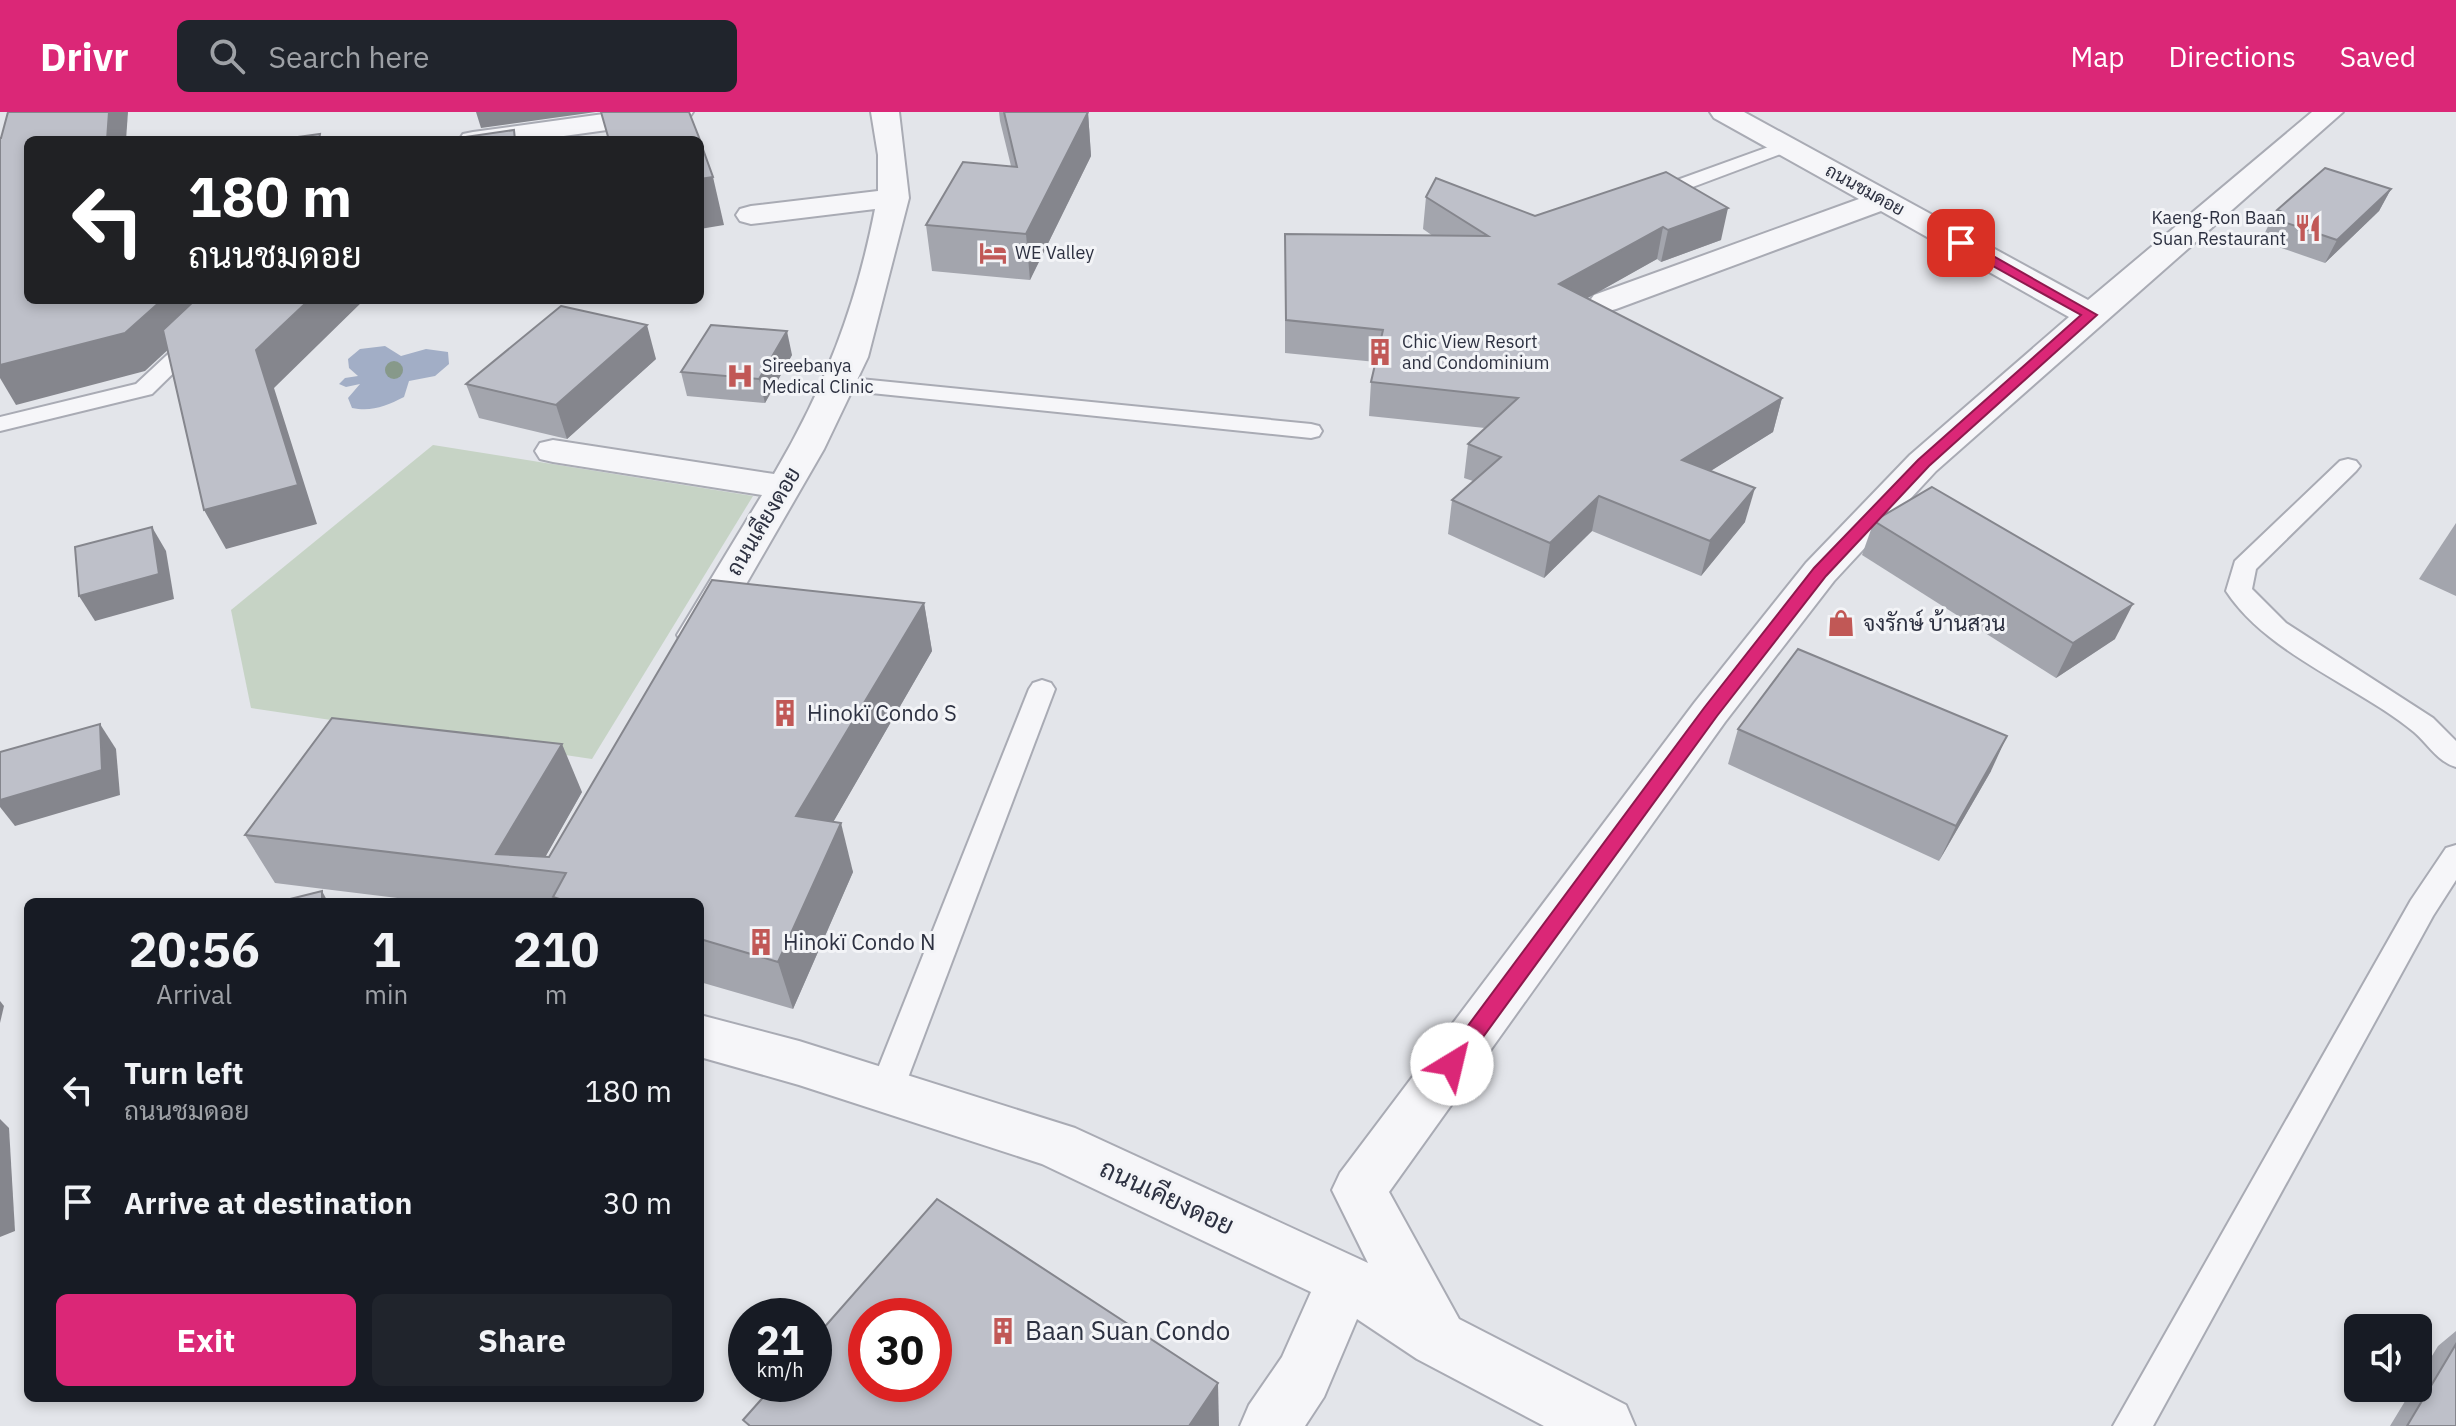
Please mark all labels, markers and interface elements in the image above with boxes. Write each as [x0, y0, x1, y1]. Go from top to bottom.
search box [177, 20, 737, 92]
text: Drivr [40, 32, 129, 81]
icon: search [205, 34, 249, 78]
text: Search here [269, 37, 429, 76]
text: Map [2070, 38, 2124, 75]
text: Directions [2168, 38, 2296, 75]
text: Saved [2340, 38, 2416, 75]
street label: ถนนชมดอย [1822, 158, 1909, 221]
text: 180 m [188, 160, 352, 232]
icon: left [56, 168, 160, 272]
place label: Kaeng-Ron Baan Suan Restaurant [2151, 206, 2286, 250]
pin [1927, 209, 1995, 277]
restaurant icon: Kaeng-Ron Baan Suan Restaurant [2293, 213, 2323, 243]
icon: arrive [1939, 221, 1983, 265]
text: ถนนชมดอย [188, 231, 362, 278]
hotel icon: WE Valley [978, 238, 1008, 268]
place label: WE Valley [1015, 241, 1094, 264]
place label: Chic View Resort and Condominium [1402, 330, 1549, 374]
building icon: Chic View Resort and Condominium [1365, 337, 1395, 367]
place label: Sireebanya Medical Clinic [762, 354, 874, 398]
hospital icon: Sireebanya Medical Clinic [725, 361, 755, 391]
street label: ถนนเคียงดอย [719, 461, 806, 580]
shop icon: จงรักษ์ บ้านสวน [1826, 608, 1856, 638]
place label: จงรักษ์ บ้านสวน [1863, 608, 2006, 637]
building icon: Hinokï Condo S [770, 698, 800, 728]
place label: Hinokï Condo S [807, 698, 957, 727]
text: 20:56 [129, 918, 260, 980]
text: 1 [372, 918, 401, 980]
text: 210 [513, 918, 599, 980]
building icon: Hinokï Condo N [746, 927, 776, 957]
place label: Hinokï Condo N [783, 927, 935, 956]
text: Arrival [156, 977, 232, 1011]
text: min [364, 977, 408, 1011]
text: m [545, 977, 567, 1011]
position arrow [1410, 1022, 1494, 1106]
text: Turn left [124, 1053, 243, 1092]
icon: left [56, 1068, 100, 1112]
text: 180 m [585, 1071, 672, 1110]
text: ถนนชมดอย [124, 1093, 249, 1127]
street label: ถนนเคียงดอย [1095, 1150, 1240, 1242]
icon: arrive [56, 1180, 100, 1224]
text: Arrive at destination [124, 1183, 412, 1222]
text: 30 m [603, 1183, 672, 1222]
button: Exit [56, 1294, 356, 1386]
button: Share [372, 1294, 672, 1386]
speed limit sign: 30 [848, 1298, 952, 1402]
place label: Baan Suan Condo [1025, 1313, 1230, 1347]
text: 21 [756, 1314, 804, 1366]
map controls [2344, 1314, 2432, 1402]
button: sound [2344, 1314, 2432, 1402]
building icon: Baan Suan Condo [988, 1316, 1018, 1346]
text: km/h [756, 1356, 804, 1383]

